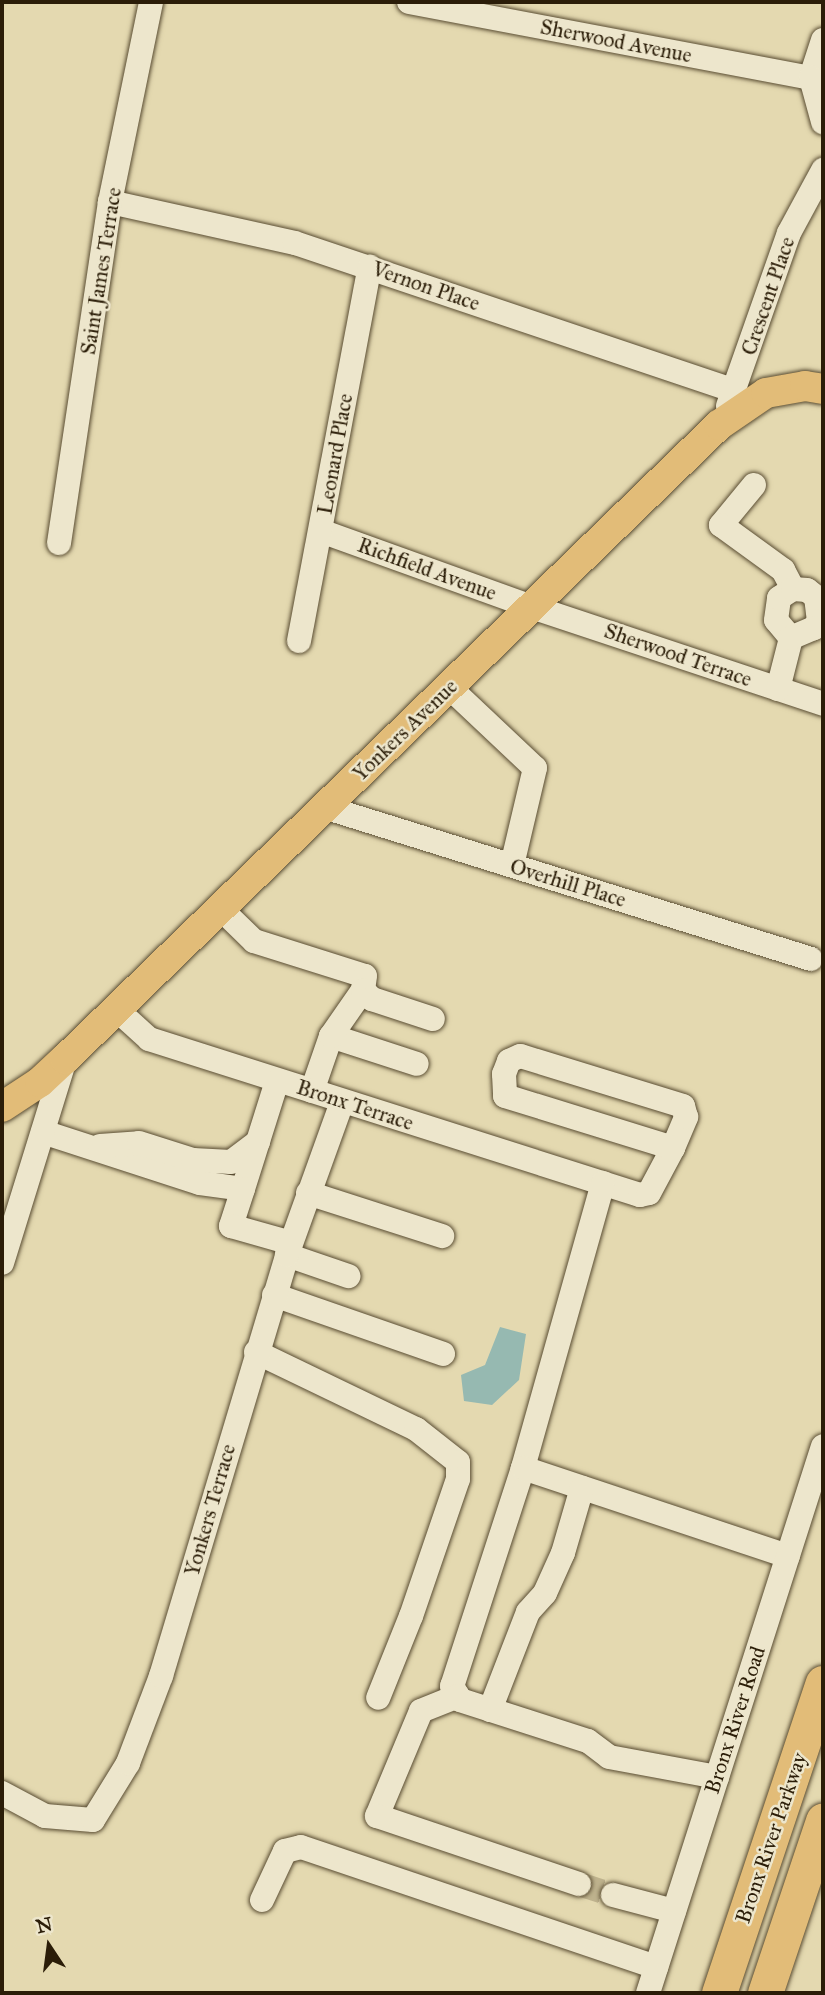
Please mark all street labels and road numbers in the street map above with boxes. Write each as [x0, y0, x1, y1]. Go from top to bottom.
street label: Sherwood Avenue [538, 14, 694, 68]
street label: Saint James Terrace [75, 186, 127, 356]
street label: Crescent Place [736, 234, 800, 358]
street label: Vernon Place [369, 256, 483, 316]
street label: Leonard Place [312, 392, 358, 516]
street label: Richfield Avenue [354, 532, 500, 606]
street label: Sherwood Terrace [601, 618, 755, 692]
street label: Yonkers Avenue [348, 674, 462, 786]
street label: Overhill Place [507, 853, 629, 913]
street label: Bronx Terrace [293, 1074, 417, 1136]
street label: Yonkers Terrace [179, 1441, 241, 1579]
street label: Bronx River Road [699, 1643, 771, 1797]
street label: Bronx River Parkway [730, 1749, 812, 1927]

